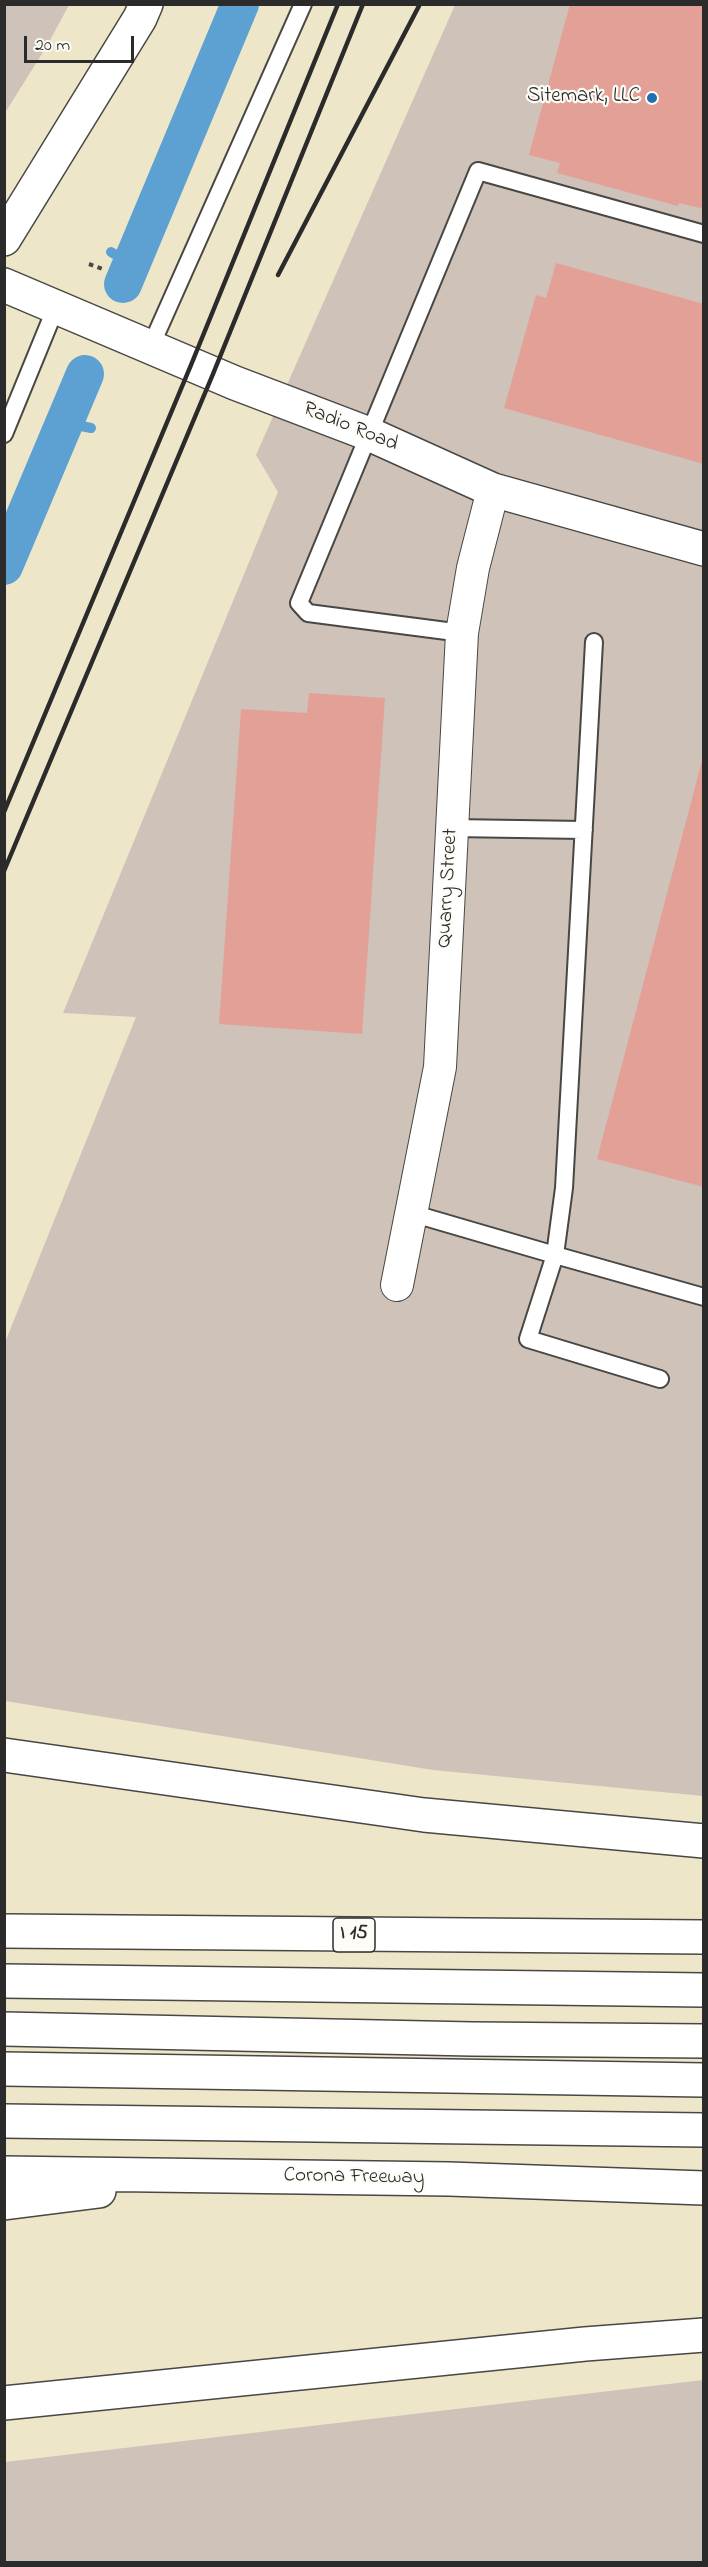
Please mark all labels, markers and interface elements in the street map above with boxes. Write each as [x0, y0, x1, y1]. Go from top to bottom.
scale bar [27, 24, 136, 62]
text: 20 m [35, 33, 70, 59]
place label: Sitemark, LLC [527, 85, 640, 111]
marker: Sitemark, LLC [645, 91, 659, 105]
street label: Radio Road [299, 398, 401, 458]
street label: Quarry Street [433, 828, 465, 948]
road number: I 15 [333, 1918, 375, 1952]
street label: Corona Freeway [283, 2164, 425, 2192]

